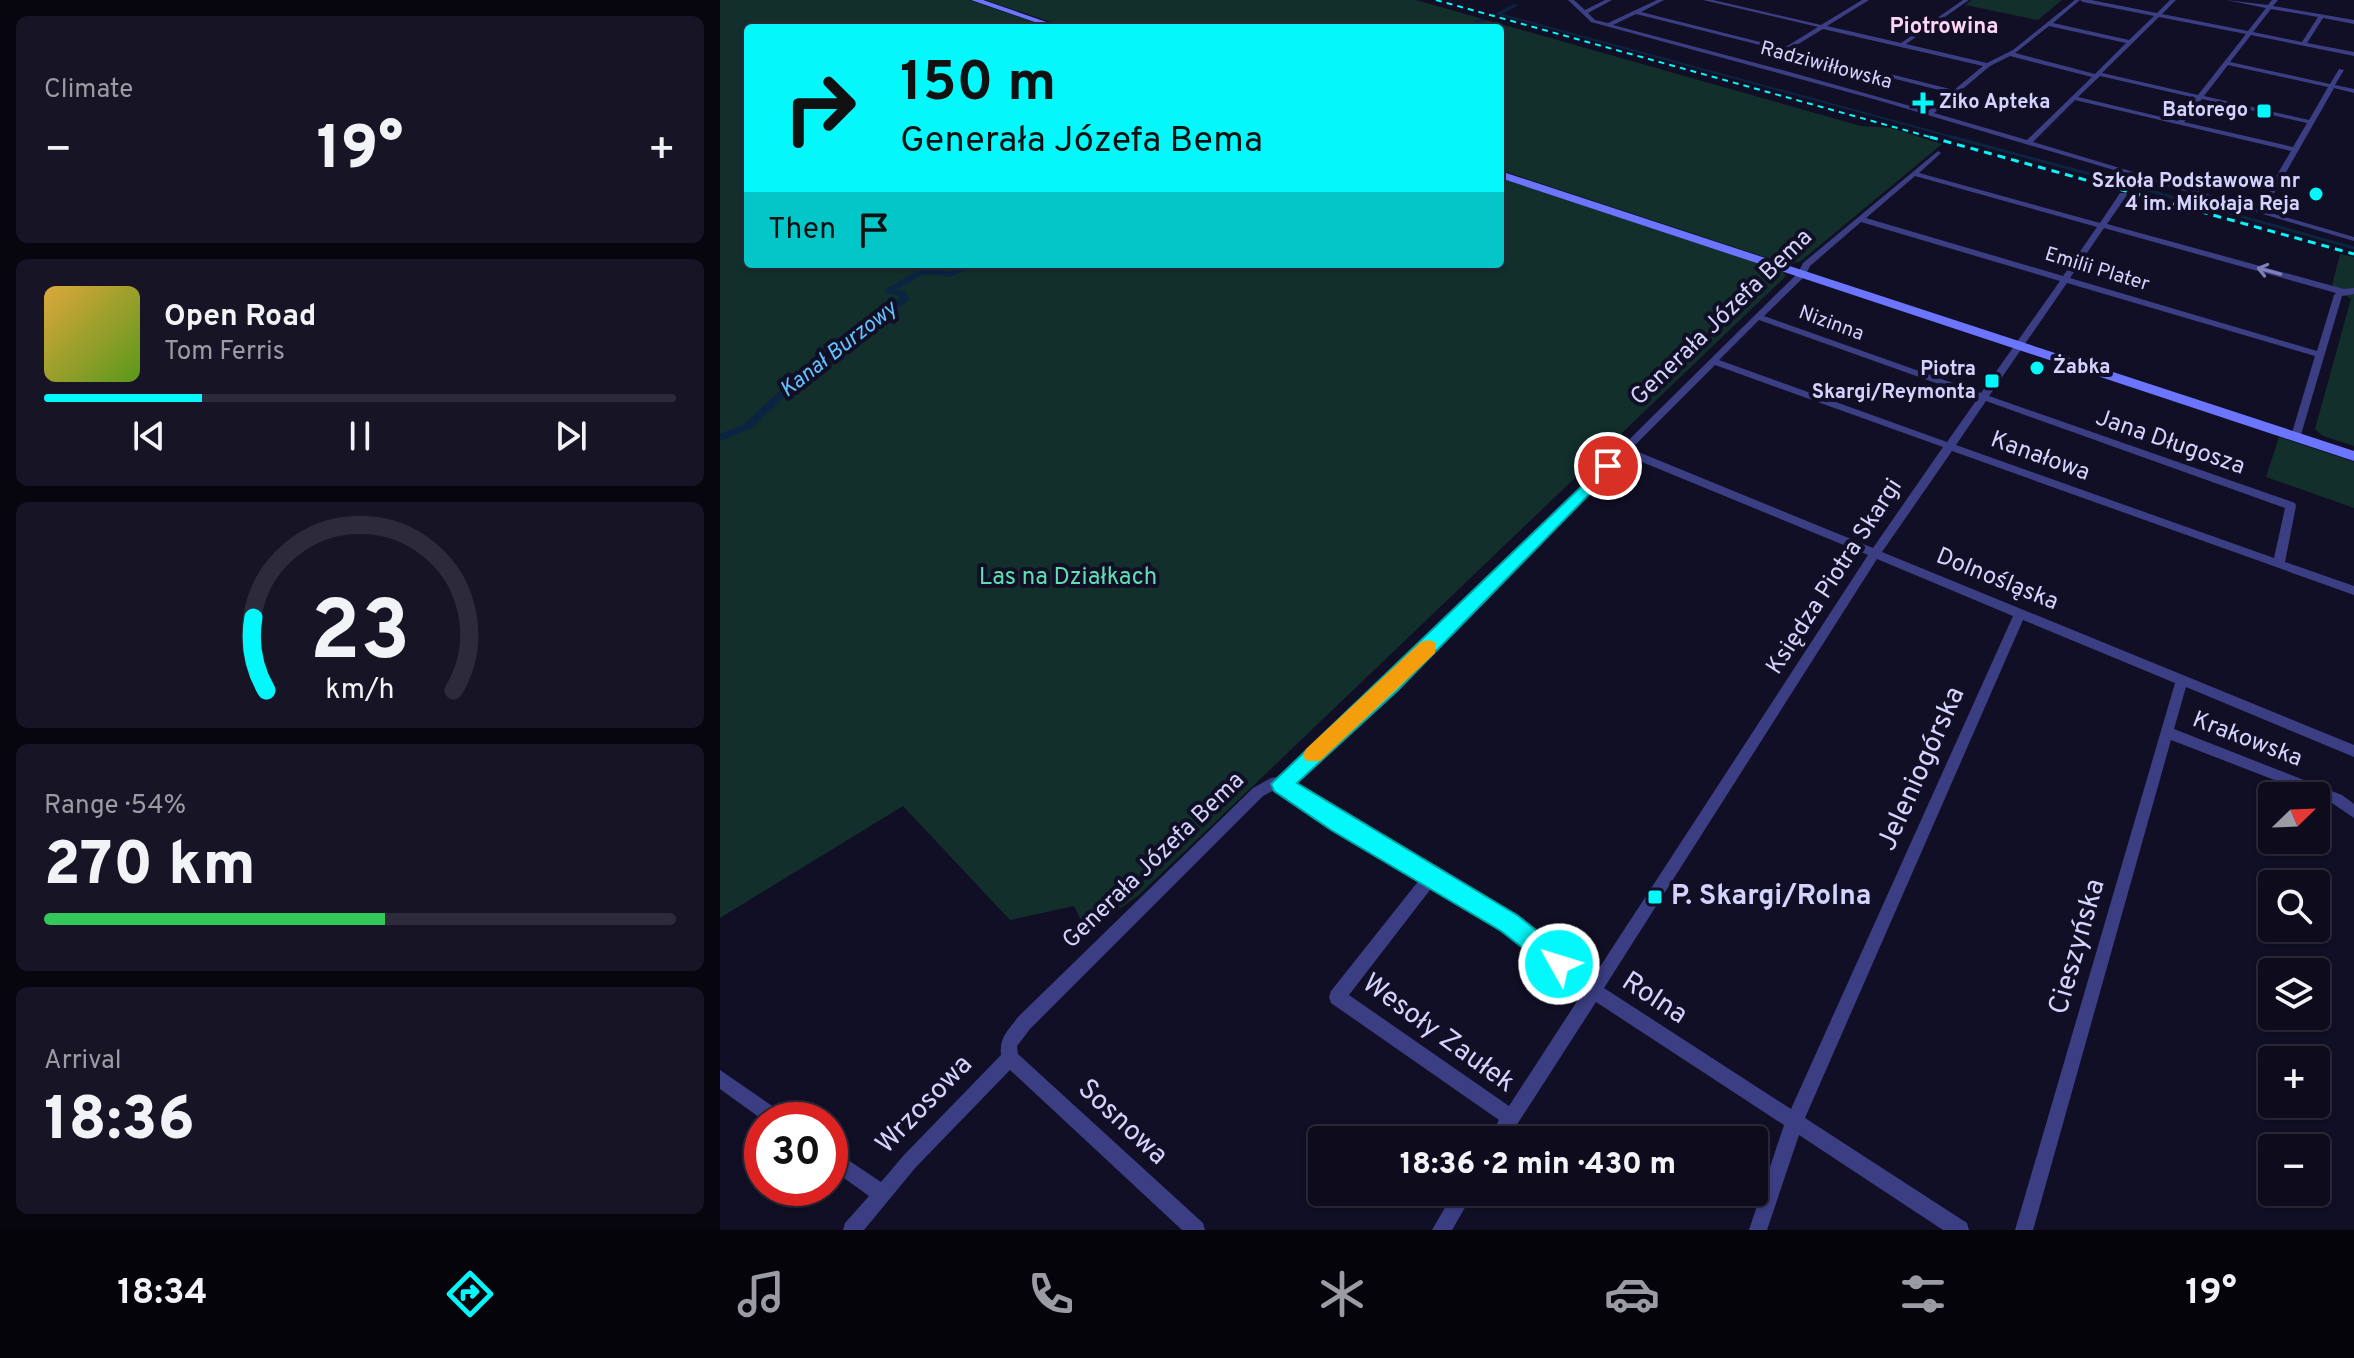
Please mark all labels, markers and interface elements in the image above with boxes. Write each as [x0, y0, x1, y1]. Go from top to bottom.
district label: Piotrowina [1889, 14, 1999, 41]
street label: Radziwiłłowska [1757, 36, 1895, 96]
text: 150 m [900, 50, 1056, 120]
icon: right [768, 56, 872, 160]
text: Climate [44, 74, 133, 107]
place label: Ziko Apteka [1939, 90, 2050, 116]
marker: Ziko Apteka [1914, 94, 1932, 112]
place label: Batorego [2162, 98, 2248, 124]
marker: Batorego [2255, 102, 2273, 120]
text: 19° [317, 114, 403, 190]
text: Generała Józefa Bema [900, 119, 1263, 165]
text: − [44, 124, 72, 180]
text: + [648, 124, 676, 180]
place label: Szkoła Podstawowa nr 4 im. Mikołaja Reja [2092, 169, 2301, 218]
marker: Szkoła Podstawowa nr 4 im. Mikołaja Reja [2307, 185, 2325, 203]
icon: arrive [852, 208, 896, 252]
text: Then [768, 212, 836, 249]
street label: Generała Józefa Bema [1625, 223, 1819, 413]
street label: Emilii Plater [2041, 242, 2153, 298]
one-way arrow [2256, 263, 2282, 278]
water label: Kanał Burzowy [775, 295, 904, 404]
text: Open Road [164, 299, 316, 336]
street label: Nizinna [1795, 300, 1867, 348]
text: Tom Ferris [164, 336, 285, 369]
place label: Żabka [2053, 353, 2111, 381]
place label: Piotra Skargi/Reymonta [1812, 357, 1976, 406]
marker: Żabka [2028, 359, 2046, 377]
marker: Piotra Skargi/Reymonta [1983, 372, 2001, 390]
street label: Jana Długosza [2091, 403, 2249, 483]
icon: previous [127, 414, 171, 458]
icon: pause [338, 414, 382, 458]
icon: next [549, 414, 593, 458]
street label: Kanałowa [1986, 425, 2094, 489]
pin [1574, 432, 1642, 500]
icon: arrive [1586, 444, 1630, 488]
street label: Księdza Piotra Skargi [1760, 473, 1910, 681]
street label: Dolnośląska [1931, 542, 2063, 618]
park label: Las na Działkach [979, 563, 1157, 593]
text: 23 [310, 584, 410, 689]
text: km/h [325, 673, 395, 709]
street label: Jeleniogórska [1870, 681, 1974, 857]
street label: Krakowska [2188, 705, 2306, 775]
street label: Generała Józefa Bema [1057, 766, 1251, 956]
north arrow [2258, 782, 2330, 854]
map controls [2258, 782, 2330, 1206]
text: Range · 54% [44, 790, 186, 823]
text: 270 km [44, 830, 256, 906]
button: search [2258, 870, 2330, 942]
street label: Cieszyńska [2041, 875, 2115, 1019]
place label: P. Skargi/Rolna [1671, 879, 1871, 915]
marker: P. Skargi/Rolna [1646, 888, 1664, 906]
position arrow [1517, 922, 1601, 1006]
button: layers [2258, 958, 2330, 1030]
street label: Rolna [1614, 964, 1694, 1034]
street label: Wesoły Zaułek [1354, 966, 1522, 1102]
text: Arrival [44, 1045, 122, 1078]
button: + [2258, 1046, 2330, 1118]
street label: Wrzosowa [869, 1048, 981, 1162]
street label: Sosnowa [1069, 1072, 1175, 1174]
text: 18:36 [44, 1085, 195, 1161]
speed limit sign: 30 [744, 1102, 848, 1206]
button: − [2258, 1134, 2330, 1206]
text: 18:36 · 2 min · 430 m [1400, 1147, 1676, 1184]
icon: directions [442, 1266, 498, 1322]
icon: music [733, 1266, 789, 1322]
icon: phone [1023, 1266, 1079, 1322]
icon: climate [1314, 1266, 1370, 1322]
icon: car [1604, 1266, 1660, 1322]
icon: filters [1895, 1266, 1951, 1322]
text: 18:34 [117, 1271, 208, 1317]
text: 19° [2185, 1271, 2237, 1317]

